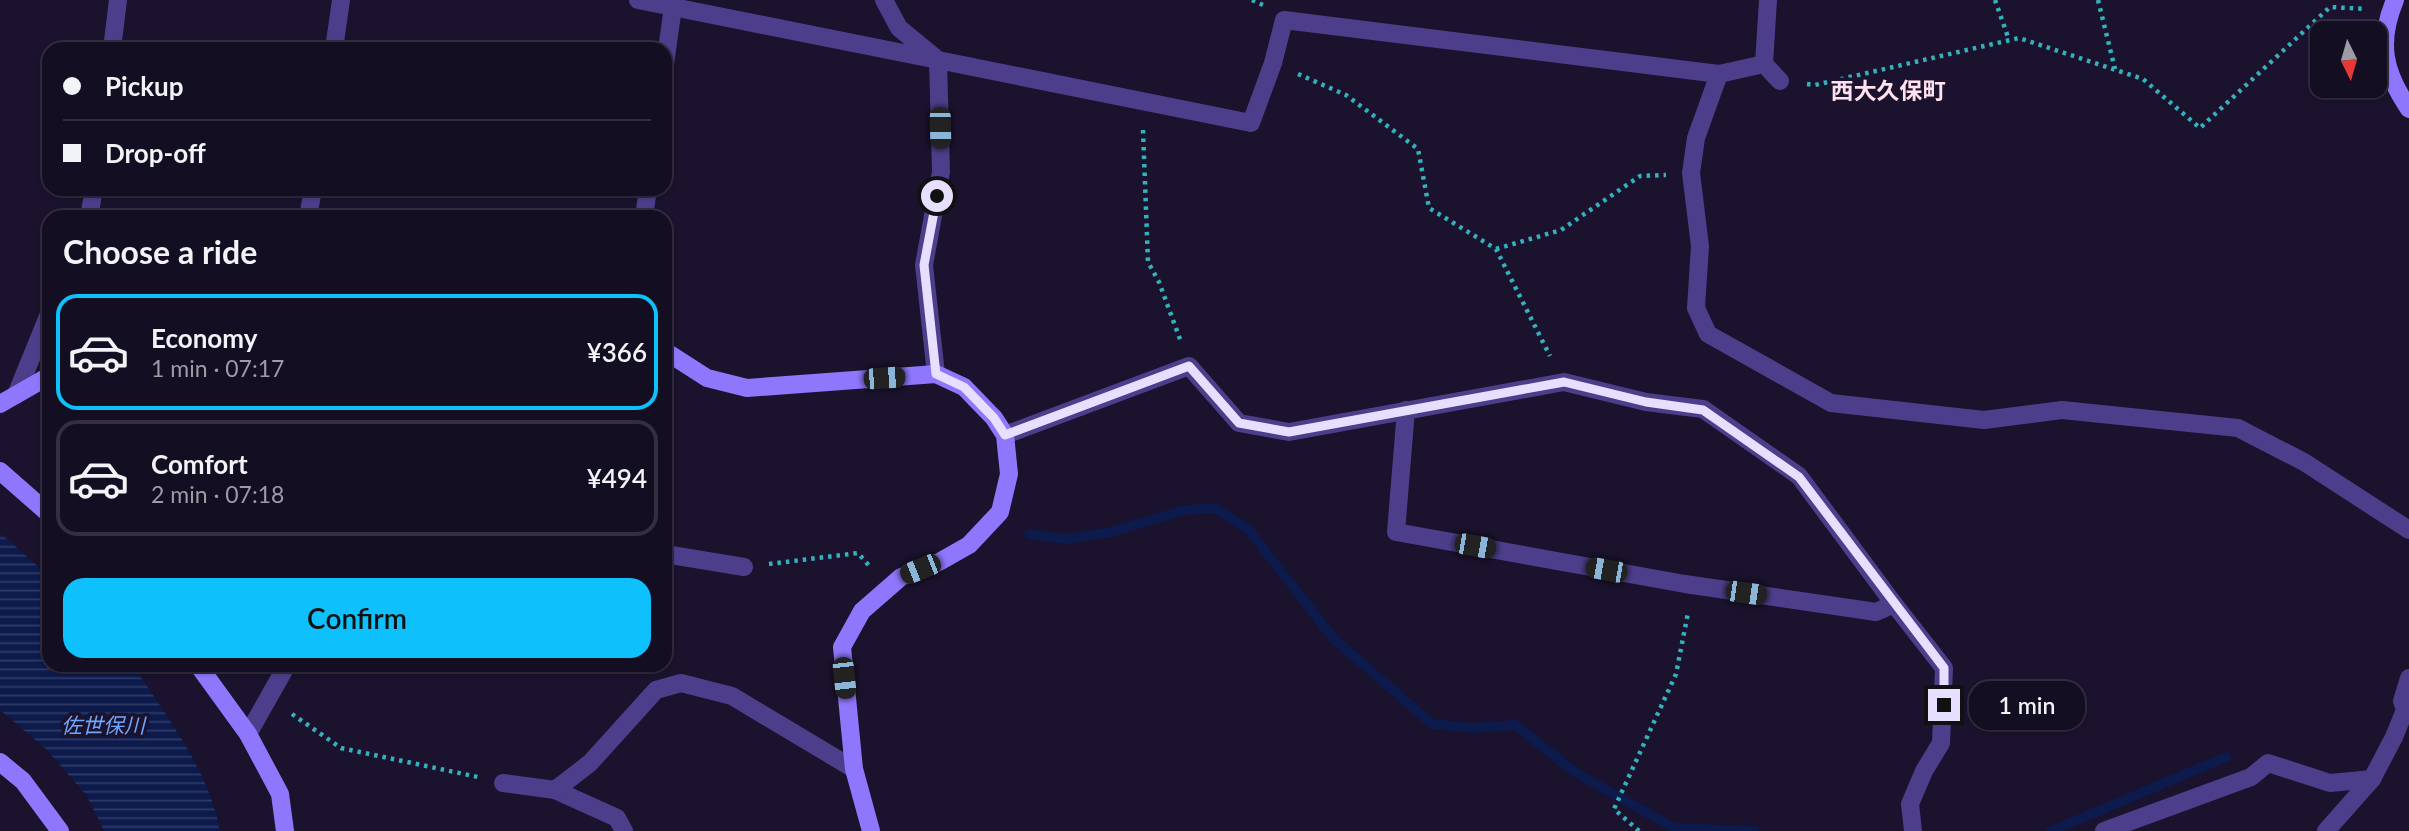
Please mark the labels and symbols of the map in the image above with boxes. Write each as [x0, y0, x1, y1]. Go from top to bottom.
north arrow [2310, 21, 2387, 98]
district label: 西大久保町 [1831, 76, 1946, 104]
car [930, 107, 951, 149]
route start [921, 180, 953, 212]
car [863, 366, 906, 390]
car [1453, 532, 1498, 560]
car [897, 551, 944, 587]
car [1584, 556, 1629, 584]
car [1724, 580, 1769, 606]
car [832, 656, 857, 700]
callout: 1 min [1968, 680, 2084, 730]
route end [1928, 689, 1960, 721]
water label: 佐世保川 [61, 712, 147, 737]

